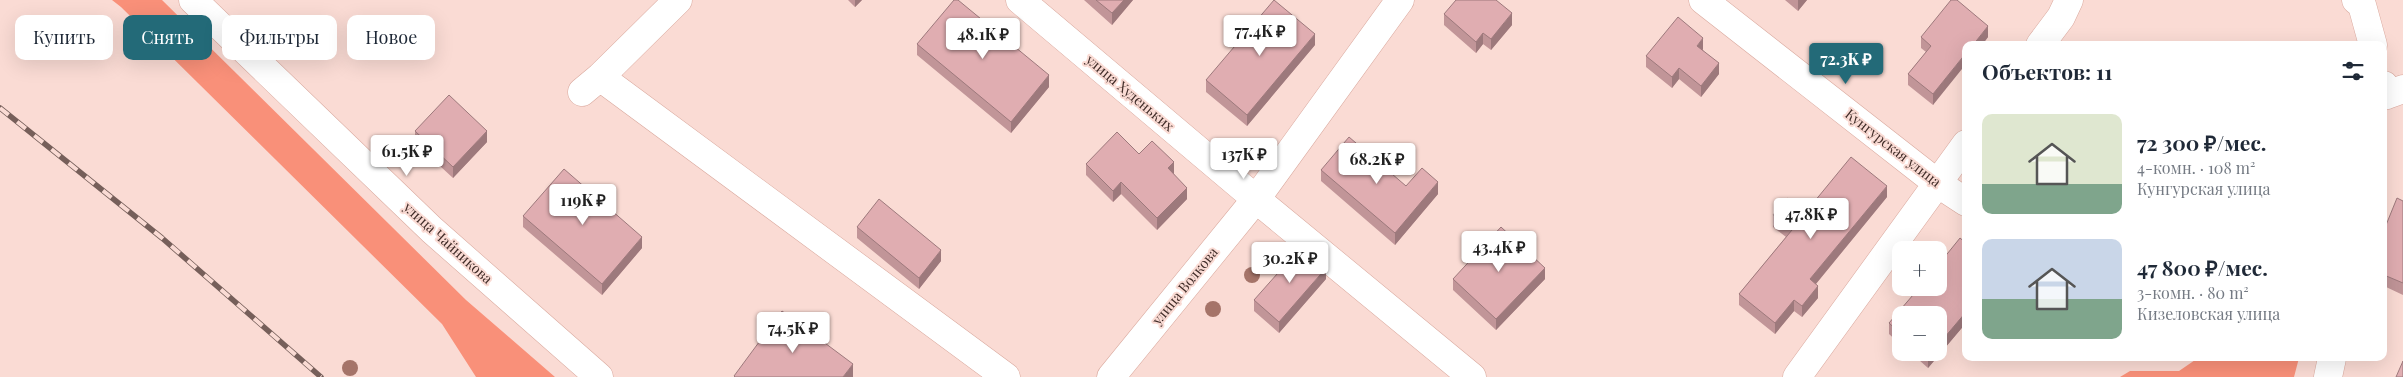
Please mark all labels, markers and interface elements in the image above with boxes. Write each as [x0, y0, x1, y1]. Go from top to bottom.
chip: Купить [15, 15, 113, 60]
chip: Снять [123, 15, 212, 60]
chip: Фильтры [222, 15, 337, 60]
chip: Новое [347, 15, 435, 60]
pin: 77.4K ₽ [1214, 15, 1306, 57]
pin: 48.1K ₽ [937, 18, 1029, 60]
text: 77.4K ₽ [1234, 20, 1286, 41]
text: 48.1K ₽ [957, 23, 1009, 44]
pin: 72.3K ₽ [1800, 42, 1892, 85]
text: 72.3K ₽ [1820, 48, 1872, 69]
street label: улица Худеньких [1081, 49, 1179, 136]
text: Объектов: 11 [1982, 57, 2112, 85]
icon: filters [2339, 57, 2367, 85]
street label: Кунгурская улица [1841, 104, 1945, 191]
text: 72 300 ₽/мес. [2137, 128, 2267, 156]
pin: 61.5K ₽ [361, 134, 453, 177]
icon: home [2022, 134, 2082, 194]
pin: 137K ₽ [1203, 138, 1285, 180]
text: 61.5K ₽ [382, 140, 432, 161]
pin: 68.2K ₽ [1331, 142, 1423, 185]
text: 137K ₽ [1221, 143, 1267, 164]
text: 68.2K ₽ [1350, 148, 1404, 169]
text: 4-комн. · 108 m² [2137, 157, 2255, 178]
text: Кунгурская улица [2137, 178, 2271, 199]
pin: 119K ₽ [542, 184, 624, 226]
text: 119K ₽ [560, 189, 606, 210]
street label: улица Чайникова [399, 197, 497, 288]
pin: 47.8K ₽ [1765, 198, 1857, 240]
text: 47.8K ₽ [1785, 203, 1837, 224]
pin: 43.4K ₽ [1453, 230, 1545, 273]
text: 43.4K ₽ [1472, 236, 1526, 257]
map controls [1892, 241, 1947, 361]
button: + [1892, 241, 1947, 296]
pin: 30.2K ₽ [1244, 242, 1336, 284]
street label: улица Волкова [1147, 243, 1222, 329]
text: 30.2K ₽ [1262, 247, 1318, 268]
text: 47 800 ₽/мес. [2137, 253, 2268, 281]
icon: home [2022, 259, 2082, 319]
text: 3-комн. · 80 m² [2137, 282, 2249, 303]
text: Кизеловская улица [2137, 303, 2280, 324]
button: − [1892, 306, 1947, 361]
pin: 74.5K ₽ [747, 312, 839, 354]
text: 74.5K ₽ [768, 317, 818, 338]

